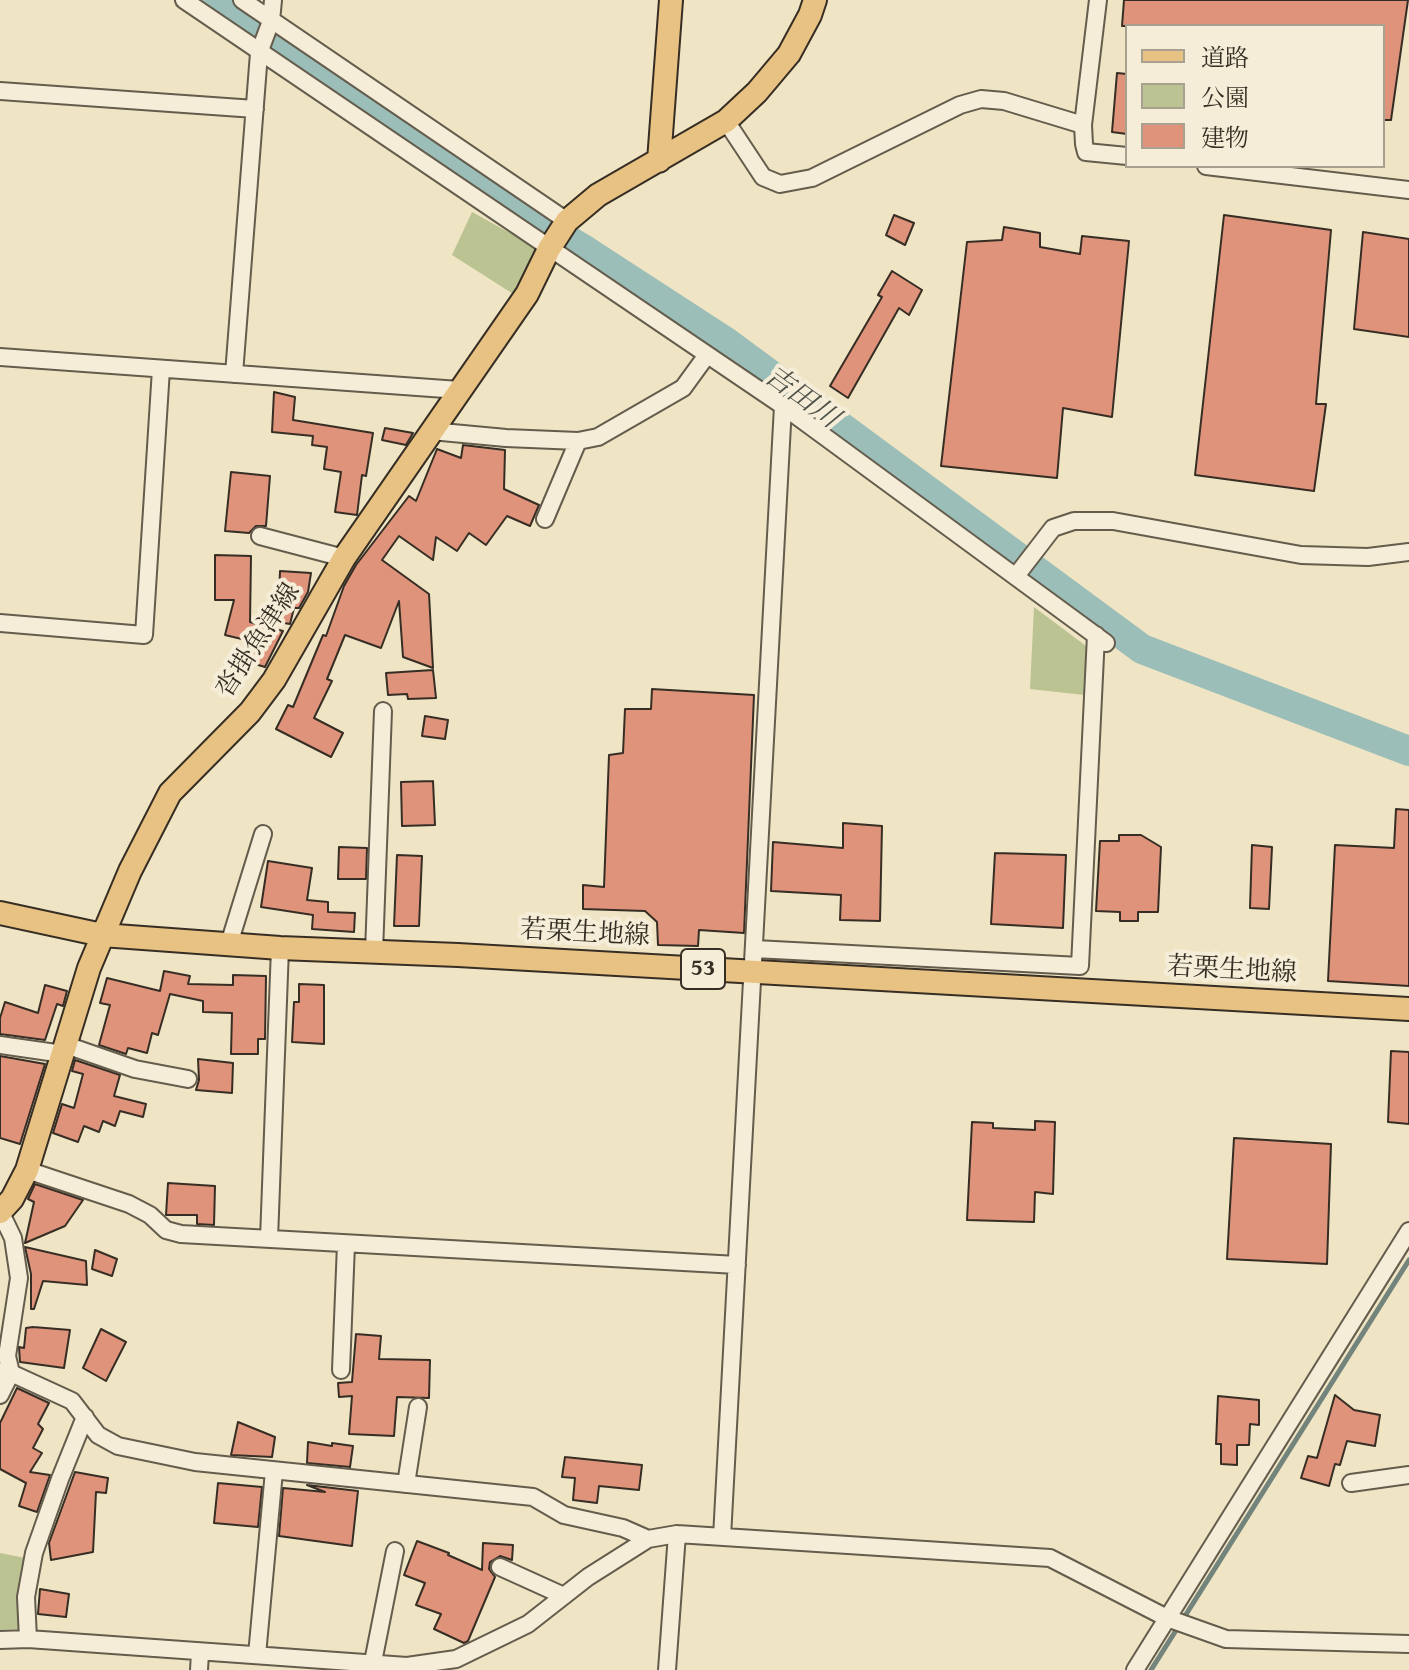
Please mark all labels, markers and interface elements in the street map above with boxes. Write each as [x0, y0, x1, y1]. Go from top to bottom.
legend [1125, 24, 1385, 168]
text: 道路 [1201, 40, 1249, 75]
text: 公園 [1201, 80, 1249, 115]
text: 建物 [1201, 120, 1249, 155]
water label: 吉田川 [757, 360, 845, 436]
street label: 沓掛魚津線 [211, 578, 307, 704]
street label: 若栗生地線 [519, 915, 651, 953]
road number: 53 [681, 949, 725, 989]
street label: 若栗生地線 [1166, 952, 1298, 990]

